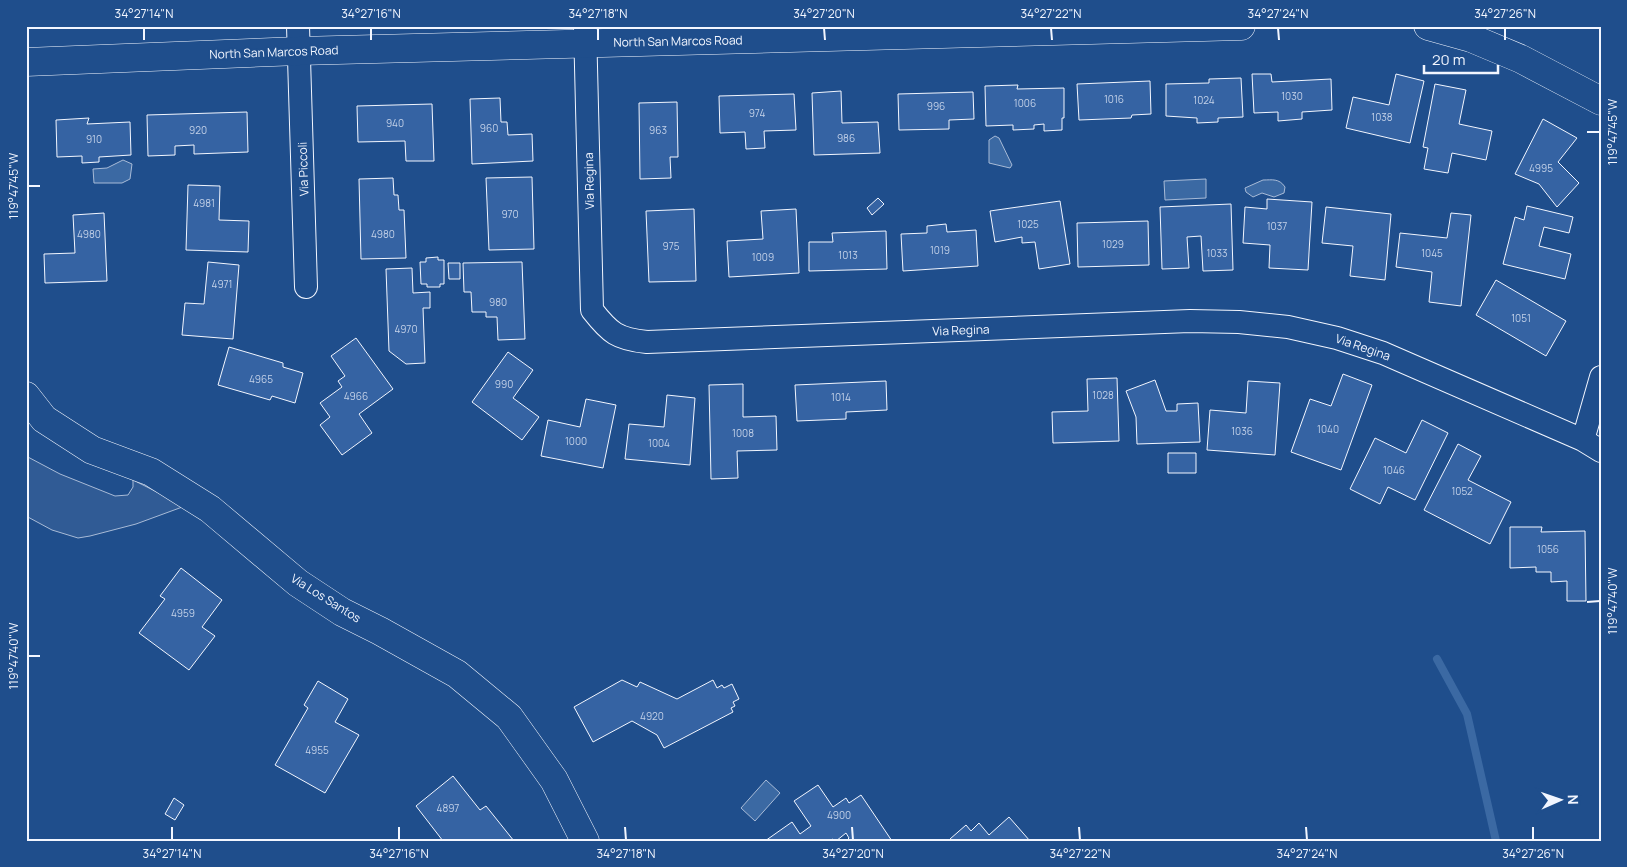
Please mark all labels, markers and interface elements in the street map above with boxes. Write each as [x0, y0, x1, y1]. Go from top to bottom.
text: 34°27'14"N [115, 5, 173, 22]
text: 34°27'16"N [341, 5, 401, 22]
text: 34°27'18"N [568, 5, 628, 22]
text: 34°27'20"N [793, 5, 855, 22]
text: 34°27'22"N [1020, 5, 1082, 22]
text: 34°27'24"N [1248, 5, 1308, 22]
text: 34°27'26"N [1474, 5, 1536, 22]
street label: North San Marcos Road [613, 31, 743, 51]
street label: North San Marcos Road [209, 41, 339, 63]
scale bar [1424, 42, 1498, 74]
text: 20 m [1432, 49, 1465, 70]
house number: 1030 [1281, 89, 1303, 103]
house number: 1016 [1104, 92, 1124, 106]
house number: 1024 [1193, 93, 1215, 107]
house number: 1006 [1014, 96, 1036, 110]
text: 119°47'45"W [1604, 98, 1621, 165]
house number: 996 [927, 99, 945, 113]
house number: 974 [749, 106, 765, 120]
house number: 1038 [1371, 110, 1393, 124]
house number: 940 [386, 116, 404, 130]
house number: 960 [480, 121, 498, 135]
house number: 920 [189, 123, 207, 137]
house number: 963 [649, 123, 667, 137]
house number: 986 [837, 131, 855, 145]
house number: 910 [86, 132, 102, 146]
street label: Via Piccoli [294, 141, 312, 197]
text: 119°47'45"W [5, 152, 22, 219]
street label: Via Regina [580, 152, 598, 210]
house number: 4995 [1529, 161, 1553, 175]
house number: 4981 [193, 196, 215, 210]
house number: 970 [501, 207, 519, 221]
house number: 1025 [1017, 217, 1039, 231]
house number: 1037 [1267, 219, 1287, 233]
house number: 4980 [77, 227, 101, 241]
house number: 4980 [371, 227, 395, 241]
house number: 1029 [1102, 237, 1124, 251]
house number: 975 [663, 239, 680, 253]
house number: 1019 [930, 243, 950, 257]
house number: 1033 [1206, 246, 1228, 260]
house number: 1045 [1421, 246, 1443, 260]
house number: 1013 [838, 248, 858, 262]
house number: 1009 [752, 250, 774, 264]
house number: 4971 [212, 277, 232, 291]
house number: 980 [489, 295, 507, 309]
house number: 1051 [1511, 311, 1531, 325]
street label: Via Regina [932, 321, 990, 339]
house number: 4970 [395, 322, 418, 336]
street label: Via Regina [1333, 330, 1393, 364]
house number: 4965 [249, 372, 273, 386]
house number: 990 [495, 377, 513, 391]
house number: 1028 [1092, 388, 1114, 402]
house number: 4966 [344, 389, 368, 403]
house number: 1014 [831, 390, 851, 404]
house number: 1040 [1317, 422, 1339, 436]
house number: 1036 [1231, 424, 1253, 438]
house number: 1008 [732, 426, 754, 440]
house number: 1000 [565, 434, 587, 448]
house number: 1004 [648, 436, 670, 450]
house number: 1046 [1383, 463, 1405, 477]
house number: 1052 [1451, 484, 1473, 498]
house number: 1056 [1537, 542, 1559, 556]
text: 119°47'40"W [1604, 567, 1621, 634]
street label: Via Los Santos [288, 570, 364, 626]
house number: 4959 [171, 606, 195, 620]
text: 119°47'40"W [5, 622, 22, 689]
house number: 4920 [640, 709, 664, 723]
house number: 4955 [305, 743, 329, 757]
north arrow [1534, 774, 1584, 824]
text: N [1564, 794, 1583, 805]
house number: 4897 [437, 801, 459, 815]
house number: 4900 [827, 808, 851, 822]
text: 34°27'14"N [143, 845, 201, 862]
text: 34°27'16"N [369, 845, 429, 862]
text: 34°27'18"N [596, 845, 656, 862]
text: 34°27'20"N [822, 845, 884, 862]
text: 34°27'22"N [1049, 845, 1111, 862]
text: 34°27'24"N [1277, 845, 1337, 862]
text: 34°27'26"N [1502, 845, 1564, 862]

